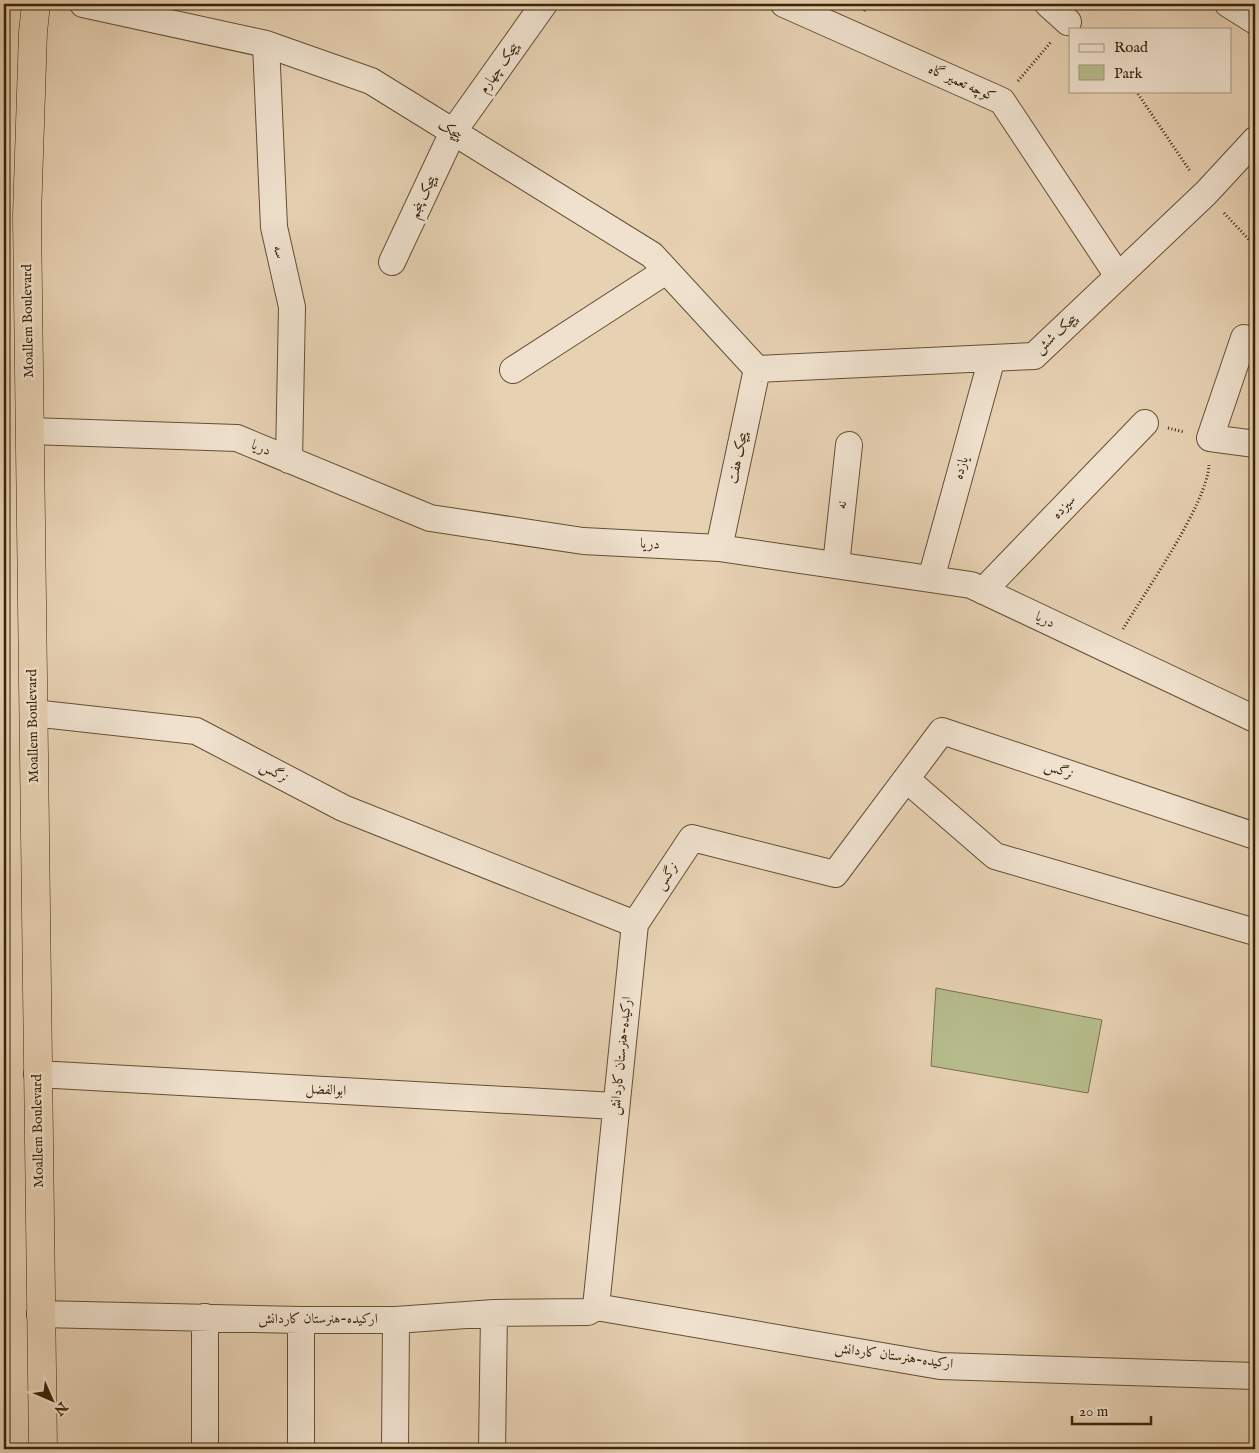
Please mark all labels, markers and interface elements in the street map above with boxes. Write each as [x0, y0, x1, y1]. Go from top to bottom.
legend [1069, 28, 1232, 92]
street label: پیچک چهارم [475, 38, 527, 99]
text: Road [1114, 38, 1149, 57]
street label: کوچه تعمیر گاه [925, 60, 999, 106]
text: Park [1114, 64, 1144, 83]
street label: پیچک [434, 116, 467, 145]
street label: پیچک پنجم [405, 171, 445, 223]
street label: سه [269, 244, 289, 261]
street label: Moallem Boulevard [18, 264, 38, 378]
street label: پیچک شش [1031, 309, 1082, 358]
street label: پیچک هفت [724, 429, 753, 485]
street label: دریا [249, 436, 273, 460]
street label: یازده [949, 453, 973, 481]
street label: سیزده [1048, 491, 1080, 523]
street label: نه [833, 500, 851, 510]
street label: دریا [640, 535, 660, 553]
street label: دریا [1032, 608, 1058, 632]
street label: Moallem Boulevard [23, 669, 43, 783]
street label: نرگس [257, 757, 291, 787]
street label: نرگس [1042, 757, 1076, 783]
street label: نرگس [651, 859, 683, 893]
street label: ارکیده-هنرستان کاردانش [606, 996, 636, 1116]
street label: Moallem Boulevard [28, 1074, 48, 1188]
street label: ابوالفضل [305, 1080, 347, 1101]
street label: ارکیده-هنرستان کاردانش [258, 1310, 378, 1328]
street label: ارکیده-هنرستان کاردانش [834, 1339, 954, 1373]
north arrow [28, 1376, 78, 1426]
scale bar [1072, 1393, 1150, 1425]
text: N [50, 1397, 72, 1419]
text: 20 m [1079, 1402, 1109, 1421]

